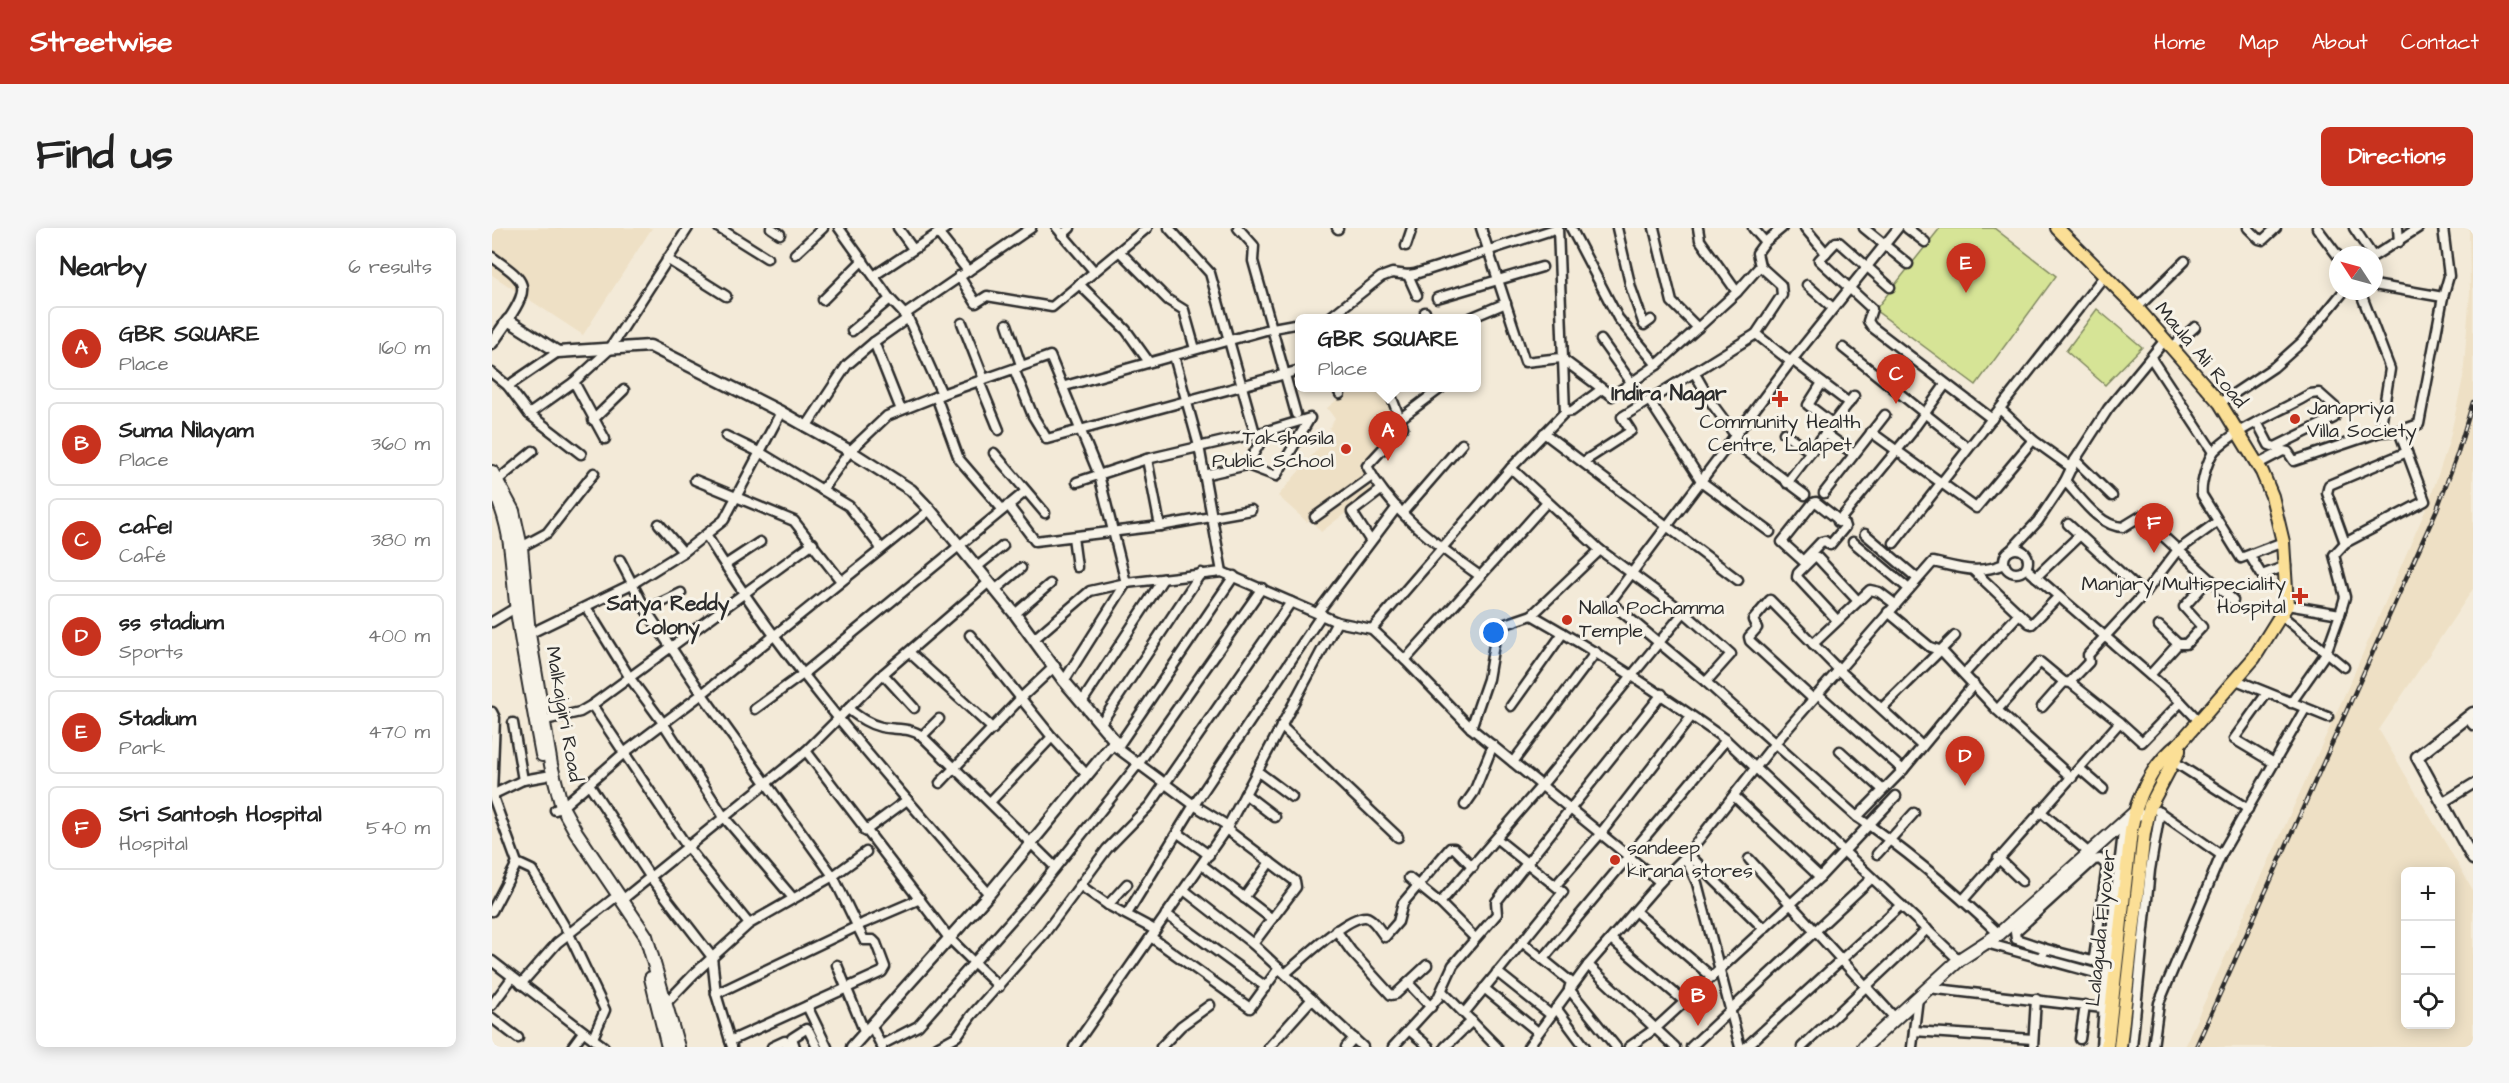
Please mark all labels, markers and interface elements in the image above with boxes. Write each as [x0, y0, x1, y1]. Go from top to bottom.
text: Streetwise [30, 23, 172, 62]
text: Home [2154, 28, 2206, 57]
text: Map [2239, 28, 2279, 57]
text: About [2312, 28, 2368, 57]
text: Contact [2401, 28, 2479, 57]
text: Find us [36, 127, 173, 185]
button: Directions [2321, 127, 2473, 186]
pin: E [1946, 244, 1986, 293]
north arrow [2329, 246, 2383, 300]
text: Nearby [60, 249, 147, 285]
text: 6 results [348, 253, 432, 281]
street label: Maula Ali Road [2148, 296, 2254, 414]
popup [1295, 314, 1481, 392]
text: GBR SQUARE [119, 319, 259, 350]
text: GBR SQUARE [1318, 324, 1458, 355]
text: A [75, 334, 88, 362]
text: 160 m [379, 334, 430, 362]
text: Place [119, 350, 169, 378]
pin: C [1876, 354, 1916, 404]
text: Place [1318, 355, 1367, 383]
district label: Indira Nagar [1611, 379, 1727, 410]
marker: Community Health Centre, Lalapet [1771, 390, 1789, 408]
place label: Janapriya Villa Society [2307, 394, 2417, 446]
place label: Community Health Centre, Lalapet [1699, 408, 1861, 459]
pin: A [1368, 412, 1408, 461]
marker: Janapriya Villa Society [2288, 412, 2302, 426]
text: Suma Nilayam [119, 415, 254, 446]
place label: Takshasila Public School [1212, 424, 1334, 475]
text: B [74, 430, 89, 458]
text: 360 m [371, 430, 430, 458]
marker: Takshasila Public School [1339, 442, 1353, 456]
text: Place [119, 446, 169, 474]
pin: F [2134, 504, 2174, 553]
text: cafe1 [119, 511, 172, 542]
text: C [74, 526, 89, 554]
text: 380 m [371, 526, 430, 554]
text: Café [119, 542, 166, 570]
place label: Manjary Multispeciality Hospital [2081, 570, 2286, 621]
marker: Manjary Multispeciality Hospital [2291, 587, 2309, 605]
district label: Satya Reddy Colony [606, 589, 730, 645]
place label: Nalla Pochamma Temple [1579, 594, 1724, 645]
text: ss stadium [119, 607, 224, 638]
marker: Nalla Pochamma Temple [1560, 613, 1574, 627]
your location [1479, 618, 1508, 647]
text: D [75, 622, 88, 650]
text: 400 m [368, 622, 430, 650]
text: Sports [119, 638, 183, 666]
street label: Malkajgiri Road [537, 644, 590, 784]
text: Stadium [119, 703, 196, 734]
text: E [76, 718, 87, 746]
text: 470 m [368, 718, 430, 746]
text: Park [119, 734, 165, 762]
pin: D [1946, 736, 1984, 786]
text: Sri Santosh Hospital [119, 799, 322, 830]
text: F [75, 814, 88, 842]
text: 540 m [366, 814, 430, 842]
text: Hospital [119, 830, 188, 858]
place label: sandeep kirana stores [1627, 834, 1753, 885]
street label: Lalaguda Flyover [2079, 848, 2124, 1008]
marker: sandeep kirana stores [1608, 853, 1622, 867]
map controls [2401, 867, 2455, 1029]
button: + [2401, 867, 2455, 921]
button: − [2401, 921, 2455, 975]
button: locate [2401, 975, 2455, 1029]
pin: B [1678, 976, 1718, 1026]

